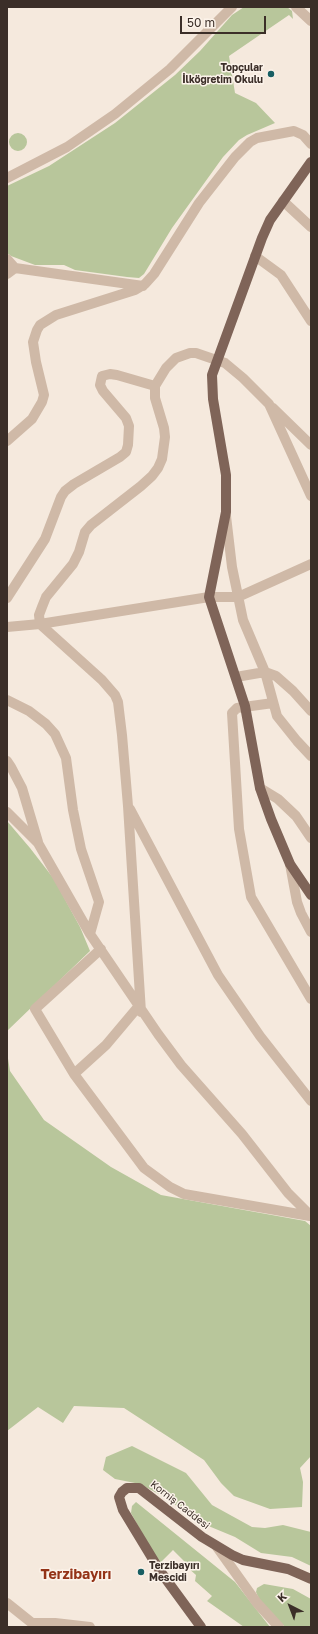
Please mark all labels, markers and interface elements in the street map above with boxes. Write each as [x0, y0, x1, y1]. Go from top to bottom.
scale bar [182, 8, 268, 34]
text: 50 m [187, 15, 215, 30]
place label: Topçular İlköğretim Okulu [182, 62, 263, 86]
marker: Topçular İlköğretim Okulu [266, 69, 276, 79]
street label: Korniş Caddesi [148, 1478, 212, 1532]
place label: Terzibayırı Mescidi [149, 1560, 200, 1584]
district label: Terzibayırı [41, 1567, 111, 1583]
marker: Terzibayırı Mescidi [136, 1567, 146, 1577]
north arrow [270, 1586, 310, 1626]
text: K [274, 1589, 289, 1604]

